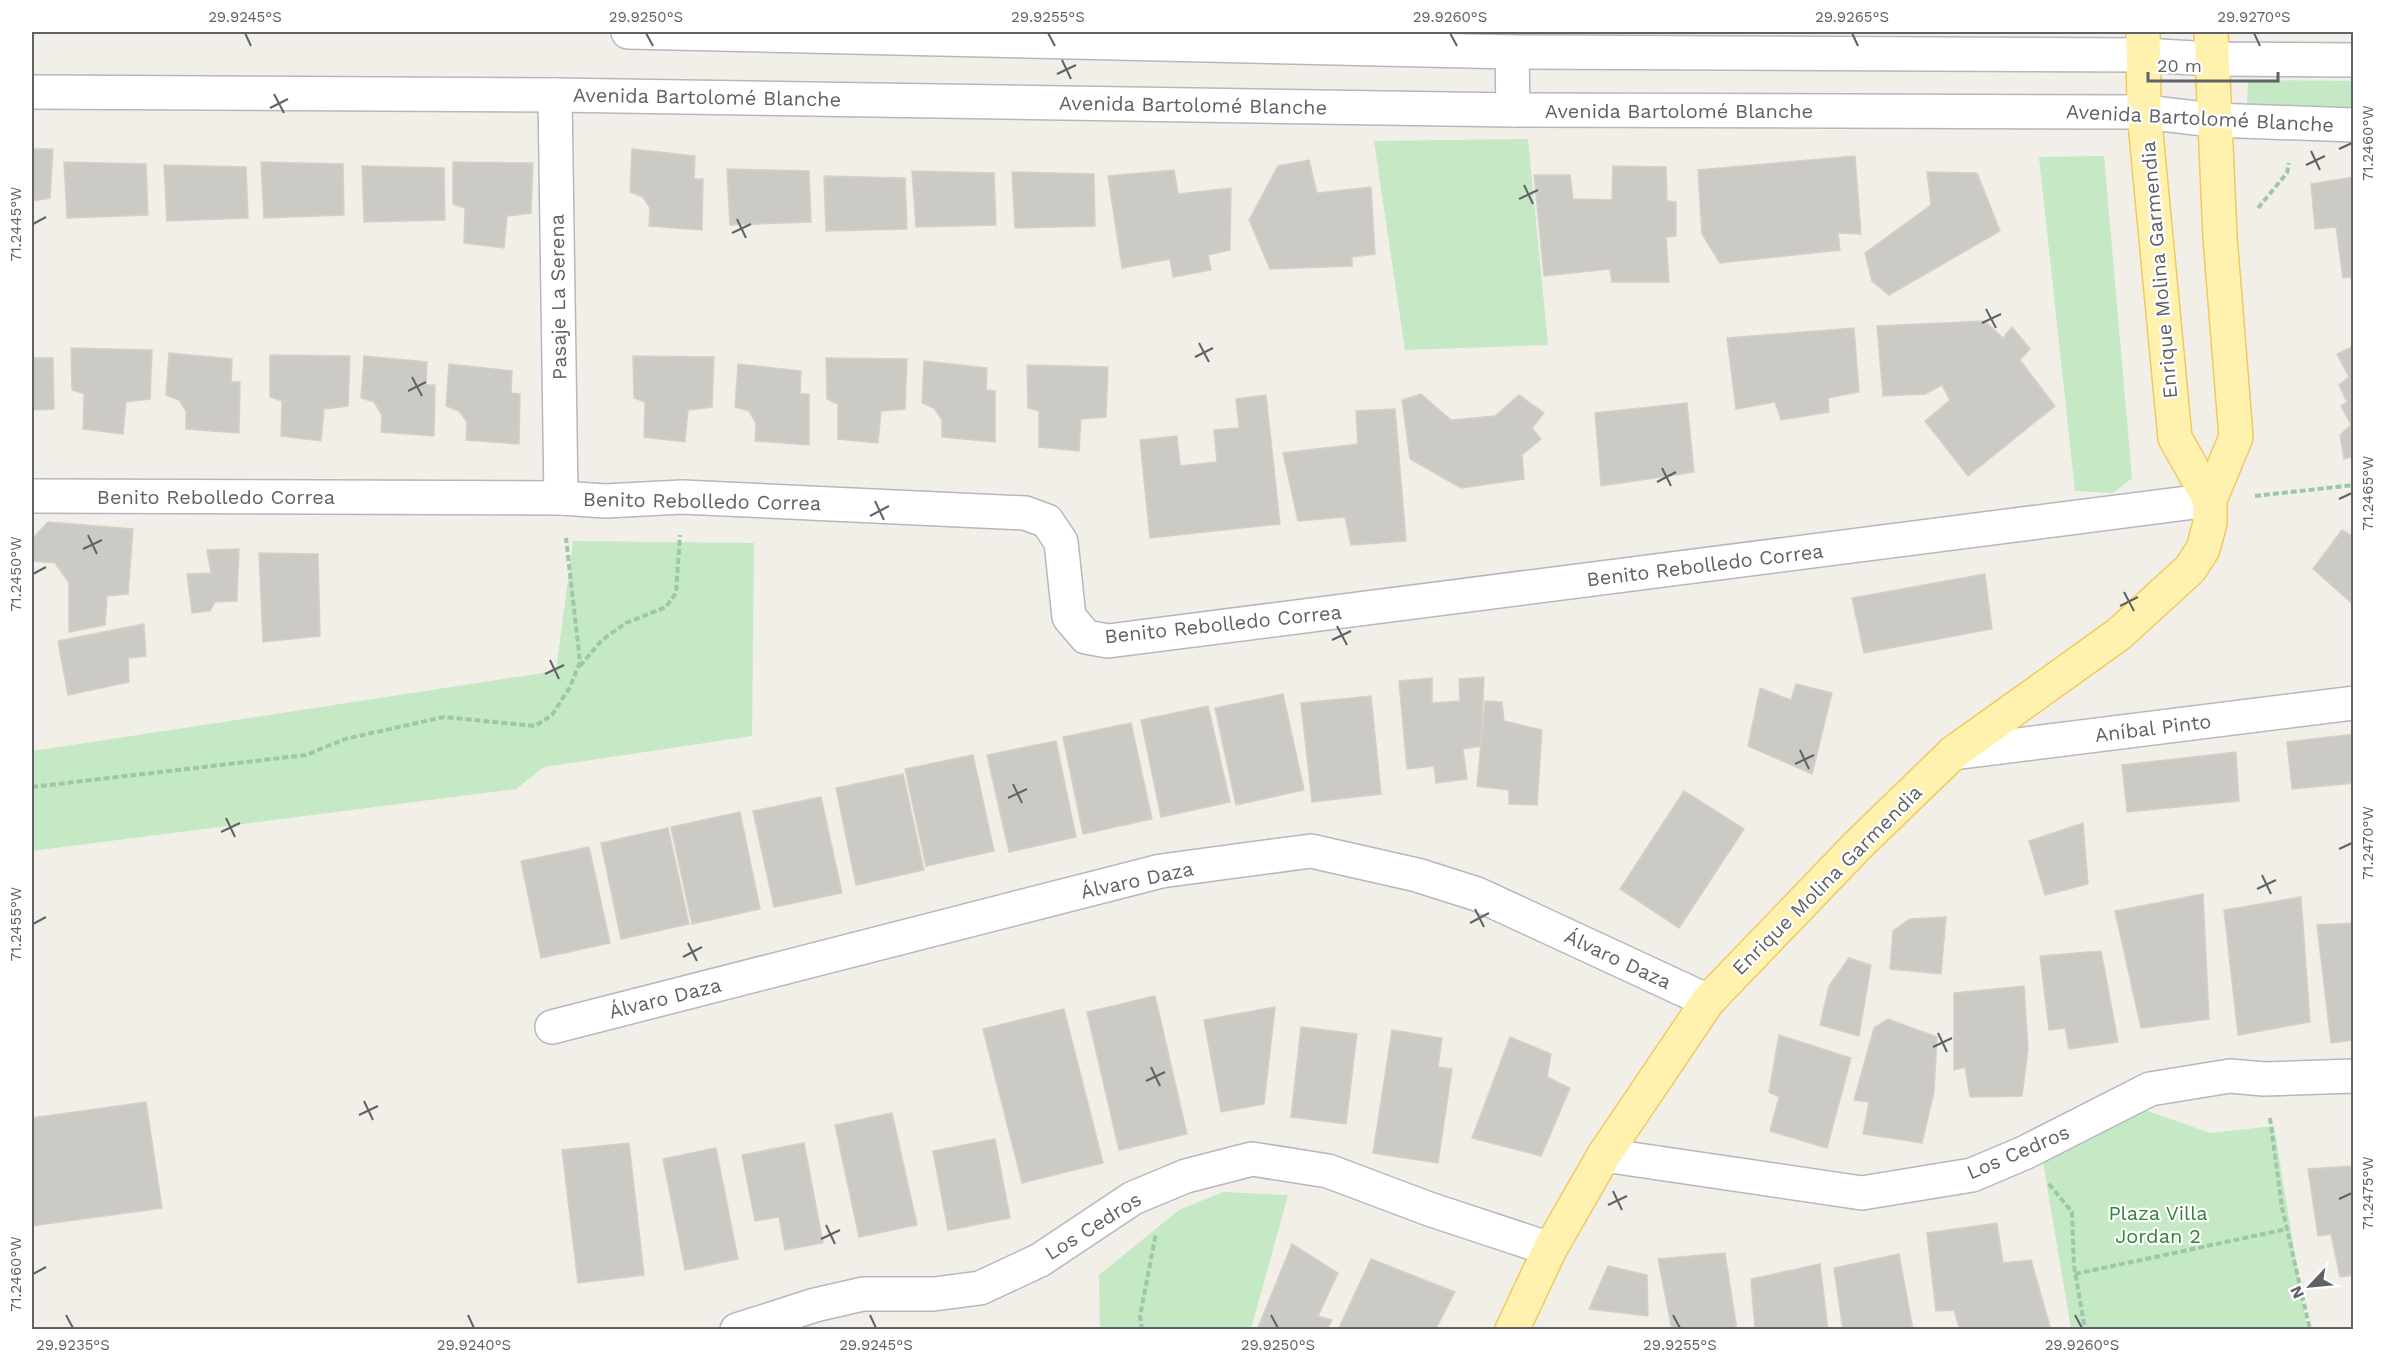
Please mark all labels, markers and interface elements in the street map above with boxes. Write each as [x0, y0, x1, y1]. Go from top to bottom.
text: 29.9245°S [208, 8, 282, 26]
text: 29.9250°S [609, 8, 683, 26]
text: 29.9255°S [1011, 8, 1085, 26]
text: 29.9260°S [1413, 8, 1487, 26]
text: 29.9265°S [1815, 8, 1889, 26]
text: 29.9270°S [2217, 8, 2291, 26]
scale bar [2148, 45, 2278, 83]
text: 20 m [2157, 55, 2202, 76]
street label: Avenida Bartolomé Blanche [573, 83, 841, 111]
street label: Avenida Bartolomé Blanche [1059, 91, 1327, 119]
street label: Avenida Bartolomé Blanche [1545, 99, 1813, 123]
street label: Avenida Bartolomé Blanche [2065, 99, 2335, 137]
text: 71.2460°W [2359, 105, 2377, 181]
street label: Enrique Molina Garmendia [2136, 140, 2182, 400]
text: 71.2445°W [7, 187, 25, 261]
street label: Pasaje La Serena [545, 214, 571, 380]
text: 71.2465°W [2359, 456, 2377, 530]
street label: Benito Rebolledo Correa [97, 485, 335, 509]
street label: Benito Rebolledo Correa [583, 487, 821, 515]
text: 71.2450°W [7, 536, 25, 612]
street label: Benito Rebolledo Correa [1585, 539, 1825, 591]
street label: Benito Rebolledo Correa [1103, 600, 1343, 648]
street label: Aníbal Pinto [2093, 709, 2213, 747]
street label: Enrique Molina Garmendia [1727, 780, 1927, 980]
text: 71.2470°W [2359, 806, 2377, 880]
street label: Álvaro Daza [1078, 856, 1196, 904]
text: 71.2455°W [7, 887, 25, 961]
street label: Álvaro Daza [1561, 924, 1675, 994]
street label: Álvaro Daza [606, 972, 724, 1024]
street label: Los Cedros [1963, 1120, 2073, 1184]
text: 71.2475°W [2359, 1156, 2377, 1230]
street label: Los Cedros [1040, 1187, 1146, 1265]
park label: Plaza Villa Jordan 2 [2108, 1201, 2208, 1248]
text: 71.2460°W [7, 1236, 25, 1312]
north arrow [2280, 1256, 2340, 1316]
text: N [2286, 1283, 2308, 1302]
text: 29.9235°S [36, 1336, 110, 1354]
text: 29.9240°S [437, 1336, 511, 1354]
text: 29.9245°S [839, 1336, 913, 1354]
text: 29.9250°S [1241, 1336, 1315, 1354]
text: 29.9255°S [1643, 1336, 1717, 1354]
text: 29.9260°S [2045, 1336, 2119, 1354]

